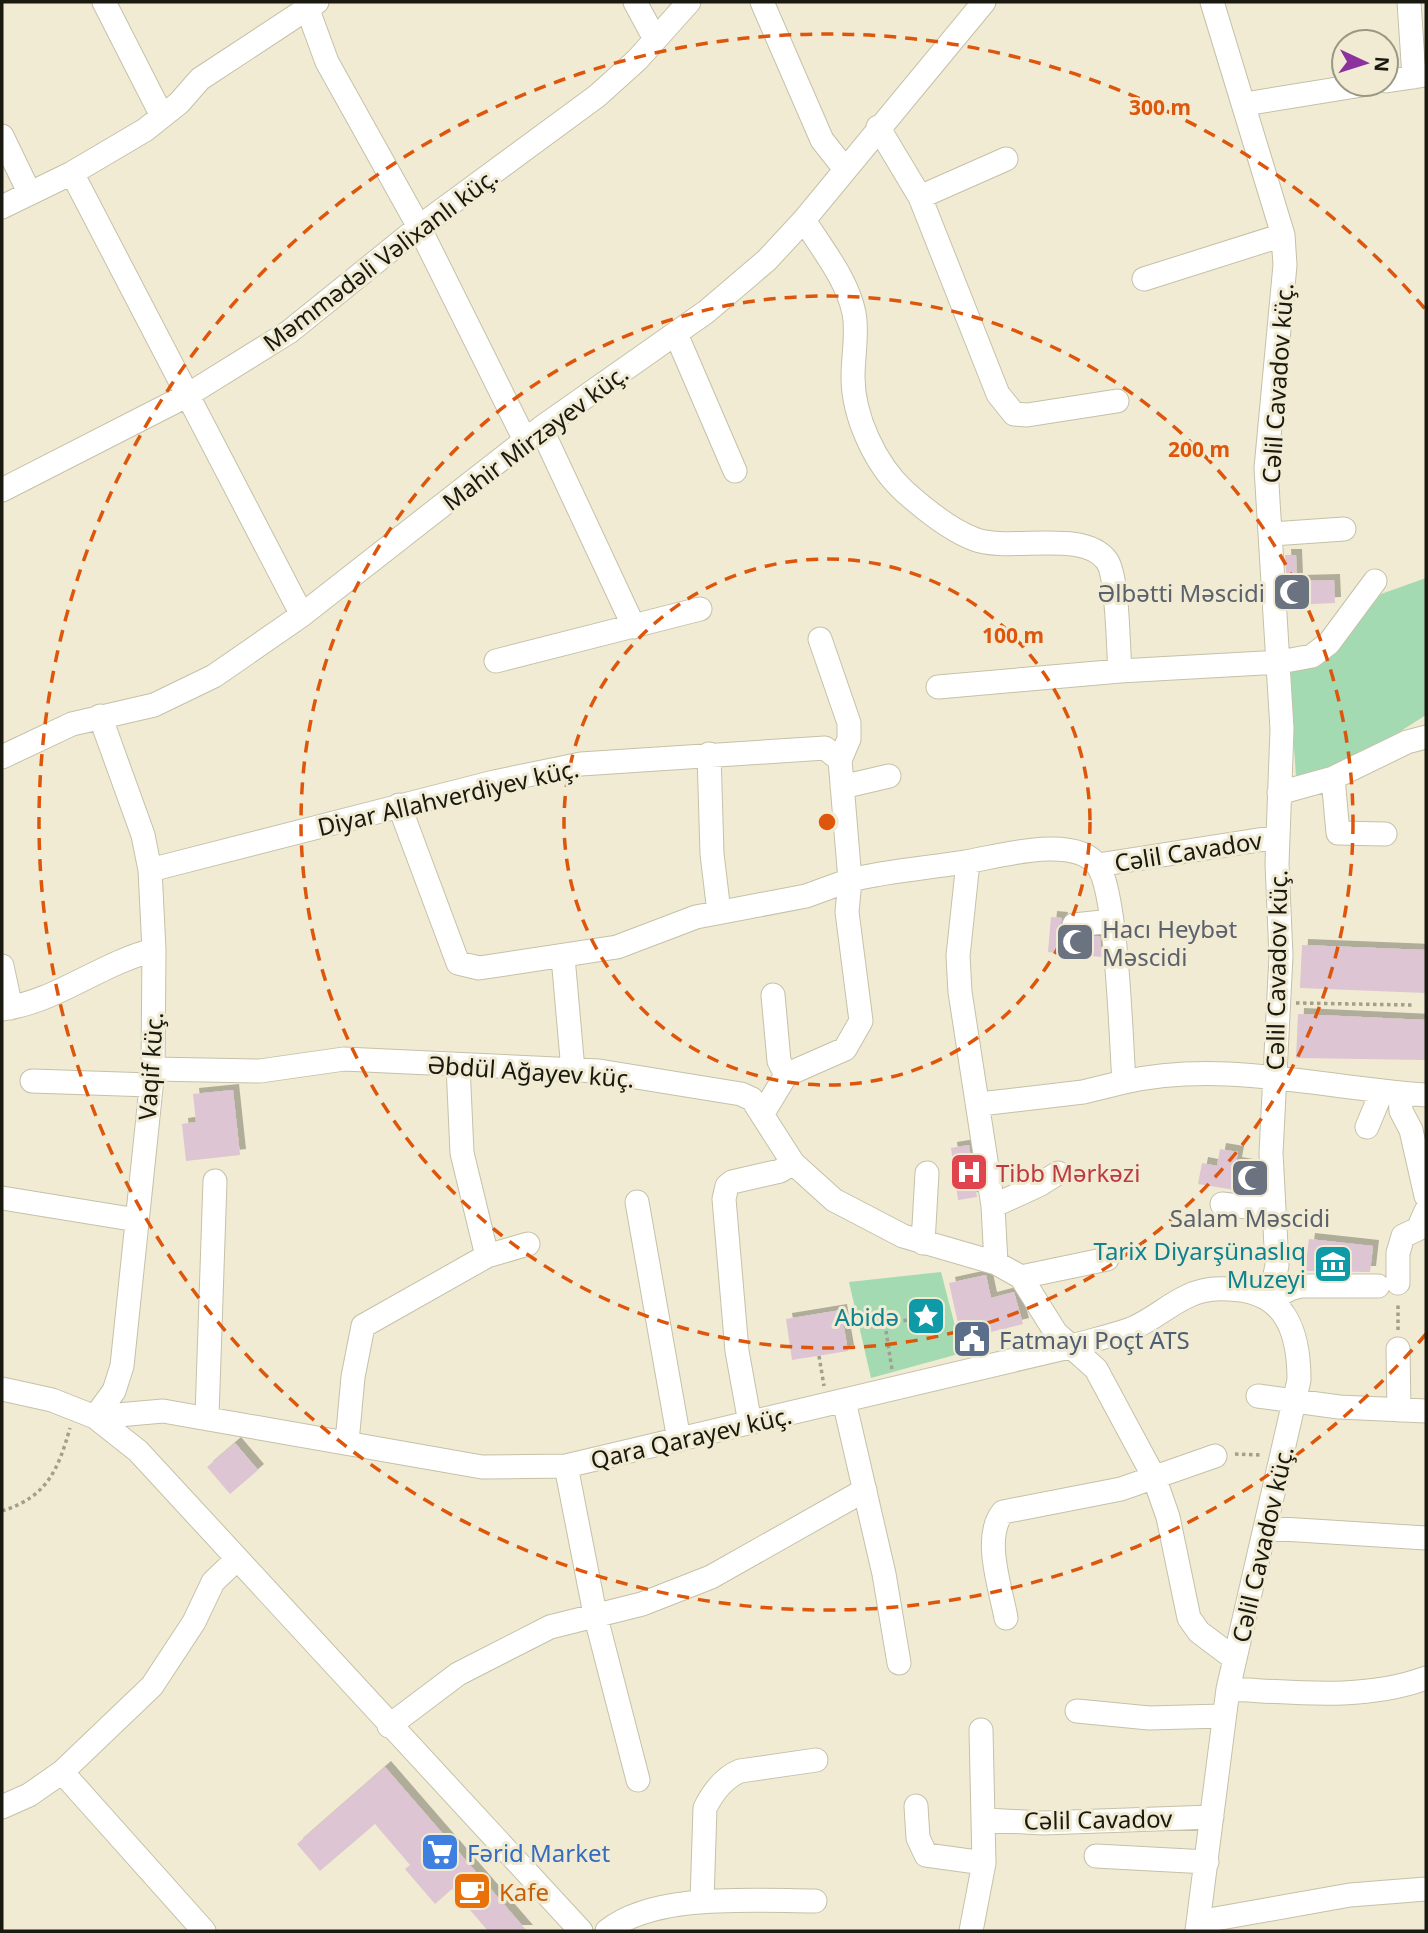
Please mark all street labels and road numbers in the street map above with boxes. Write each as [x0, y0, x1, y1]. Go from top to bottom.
street label: Məmmədəli Vəlixanlı küç. [256, 160, 504, 358]
street label: Cəlil Cavadov küç. [1254, 282, 1300, 484]
street label: Mahir Mirzəyev küç. [435, 356, 635, 518]
street label: Diyar Allahverdiyev küç. [314, 751, 582, 843]
street label: Cəlil Cavadov [1112, 823, 1265, 879]
street label: Cəlil Cavadov küç. [1258, 869, 1294, 1071]
street label: Vaqif küç. [130, 1011, 170, 1121]
street label: Əbdül Ağayev küç. [426, 1047, 636, 1095]
street label: Qara Qarayev küç. [587, 1398, 795, 1476]
street label: Cəlil Cavadov küç. [1223, 1443, 1301, 1645]
street label: Cəlil Cavadov [1023, 1801, 1173, 1837]

